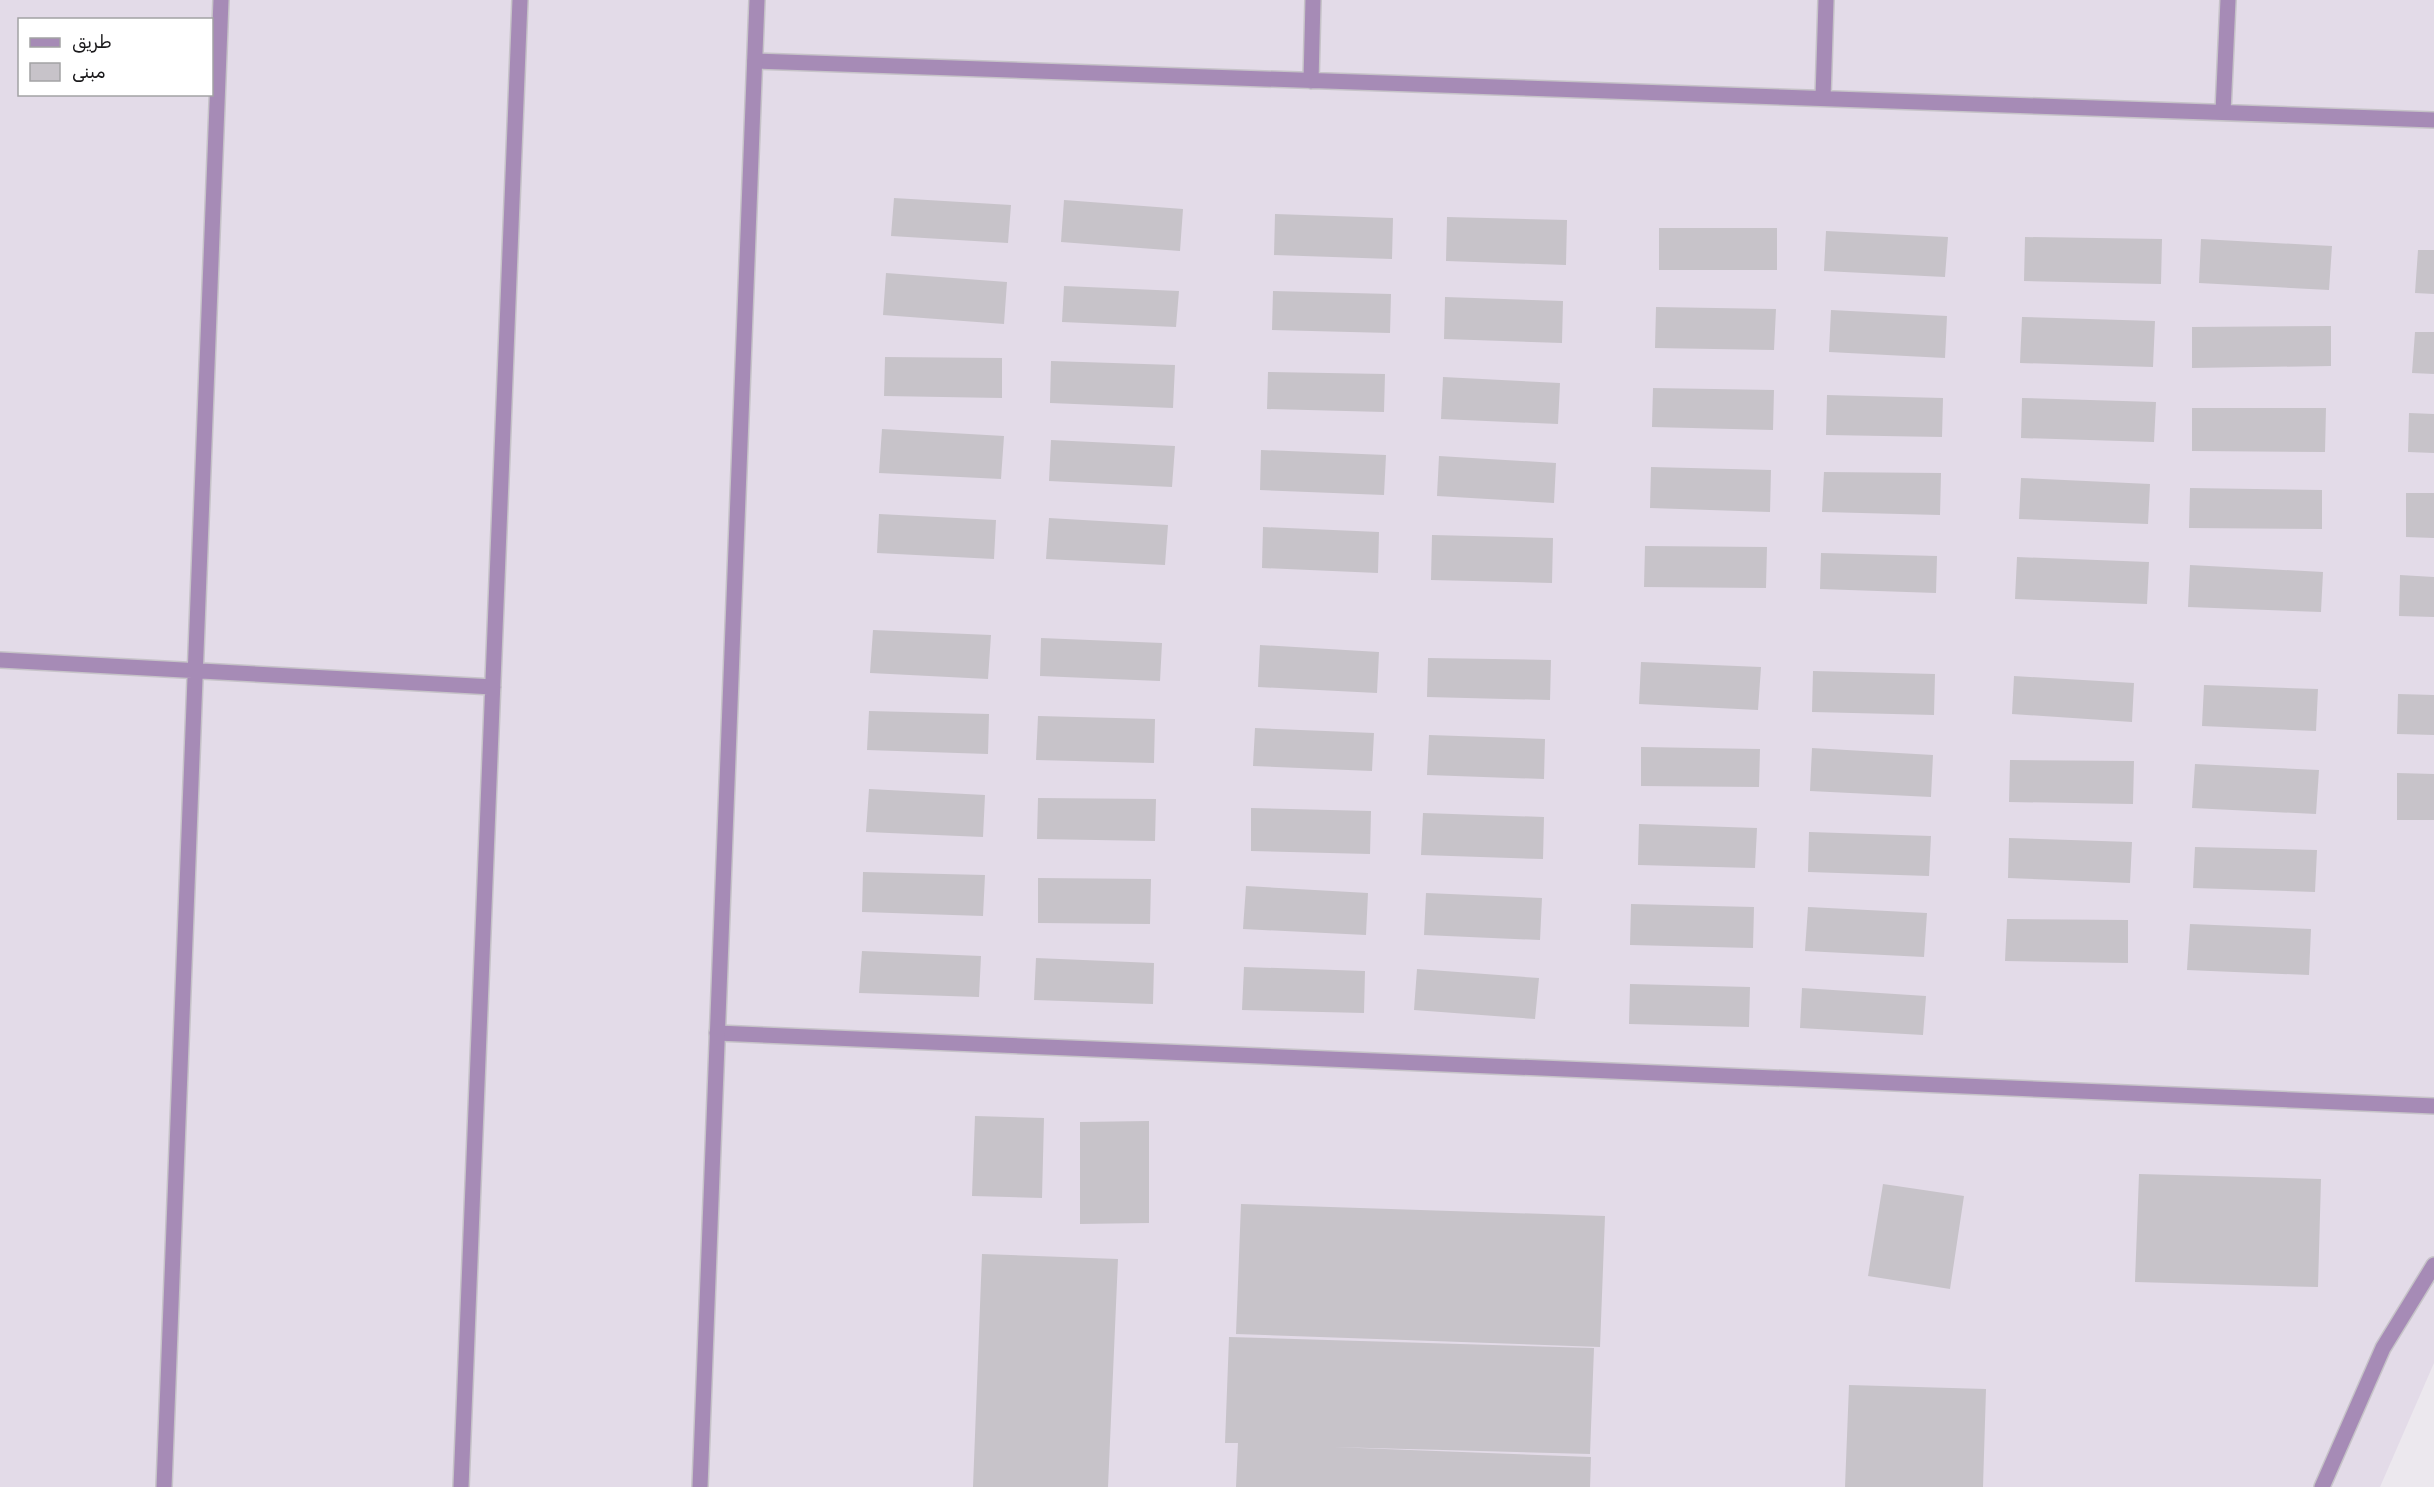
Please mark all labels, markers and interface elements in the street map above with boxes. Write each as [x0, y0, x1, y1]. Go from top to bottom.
legend [18, 18, 213, 96]
text: طريق [72, 31, 112, 53]
text: مبنى [72, 61, 106, 83]

